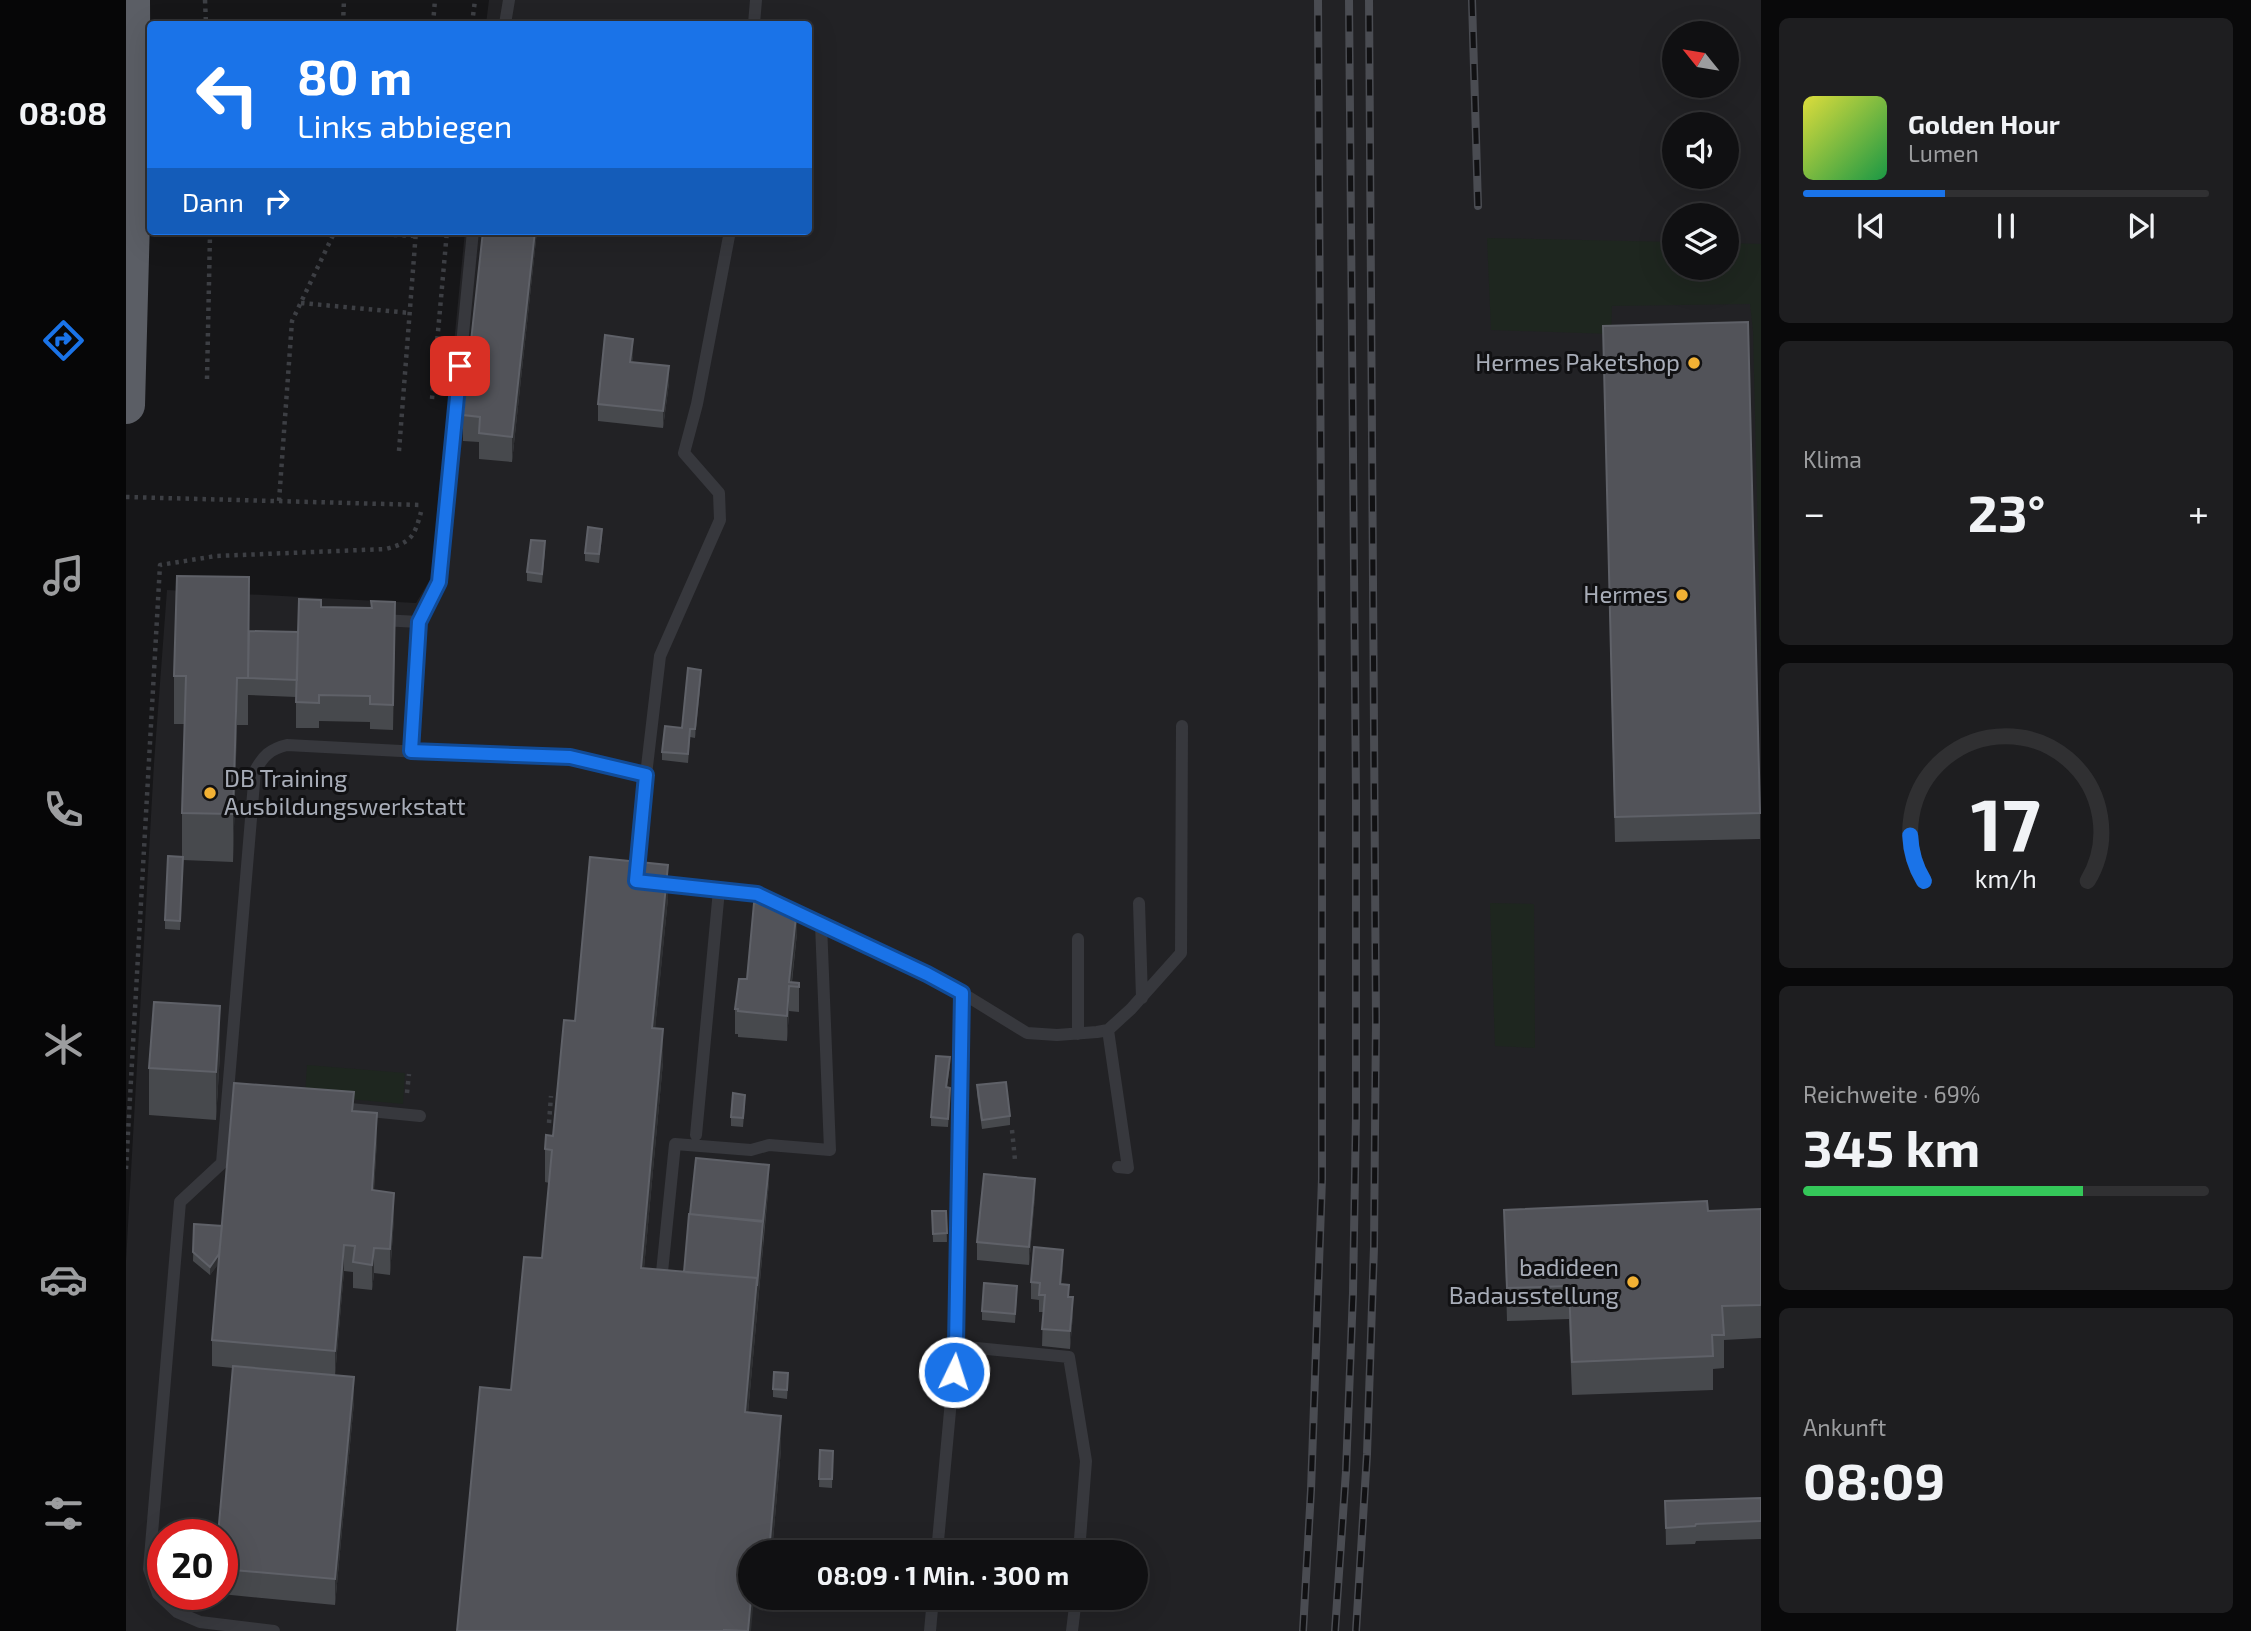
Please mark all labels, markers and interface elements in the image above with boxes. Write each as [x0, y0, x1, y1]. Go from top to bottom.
north arrow [1662, 21, 1740, 98]
map controls [1662, 21, 1739, 280]
text: 80 m [297, 46, 412, 105]
icon: left [182, 49, 273, 140]
text: 08:08 [19, 93, 107, 131]
text: Links abbiegen [297, 106, 512, 144]
text: Golden Hour [1908, 108, 2060, 139]
button: sound [1662, 112, 1739, 189]
text: Lumen [1908, 139, 1979, 167]
icon: right [258, 182, 296, 220]
text: Dann [182, 186, 244, 217]
button: layers [1662, 203, 1739, 280]
icon: previous [1852, 207, 1890, 245]
icon: pause [1987, 207, 2025, 245]
icon: next [2122, 207, 2160, 245]
icon: directions [39, 316, 88, 365]
pin [430, 336, 490, 396]
icon: arrive [441, 347, 479, 385]
place label: Hermes Paketshop [1475, 347, 1680, 376]
marker: Hermes Paketshop [1686, 355, 1702, 371]
text: Klima [1803, 445, 1862, 473]
text: 23° [1968, 480, 2045, 542]
text: − [1803, 489, 1825, 535]
text: + [2188, 489, 2209, 535]
icon: music [39, 551, 88, 600]
place label: Hermes [1583, 579, 1668, 608]
marker: Hermes [1674, 587, 1690, 603]
place label: DB Training Ausbildungswerkstatt [224, 763, 466, 820]
text: 17 [1971, 779, 2041, 867]
icon: phone [39, 785, 88, 834]
marker: DB Training Ausbildungswerkstatt [202, 785, 218, 801]
text: km/h [1975, 863, 2037, 893]
icon: climate [39, 1020, 88, 1069]
text: Reichweite · 69% [1803, 1080, 1980, 1108]
text: 345 km [1803, 1115, 1980, 1177]
place label: badideen Badausstellung [1449, 1252, 1619, 1309]
icon: car [39, 1255, 88, 1304]
marker: badideen Badausstellung [1625, 1274, 1641, 1290]
position arrow [917, 1335, 991, 1409]
text: Ankunft [1803, 1413, 1886, 1441]
text: 08:09 [1803, 1448, 1945, 1510]
icon: filters [39, 1489, 88, 1538]
speed limit sign: 20 [147, 1519, 238, 1610]
text: 08:09 · 1 Min. · 300 m [817, 1559, 1069, 1590]

